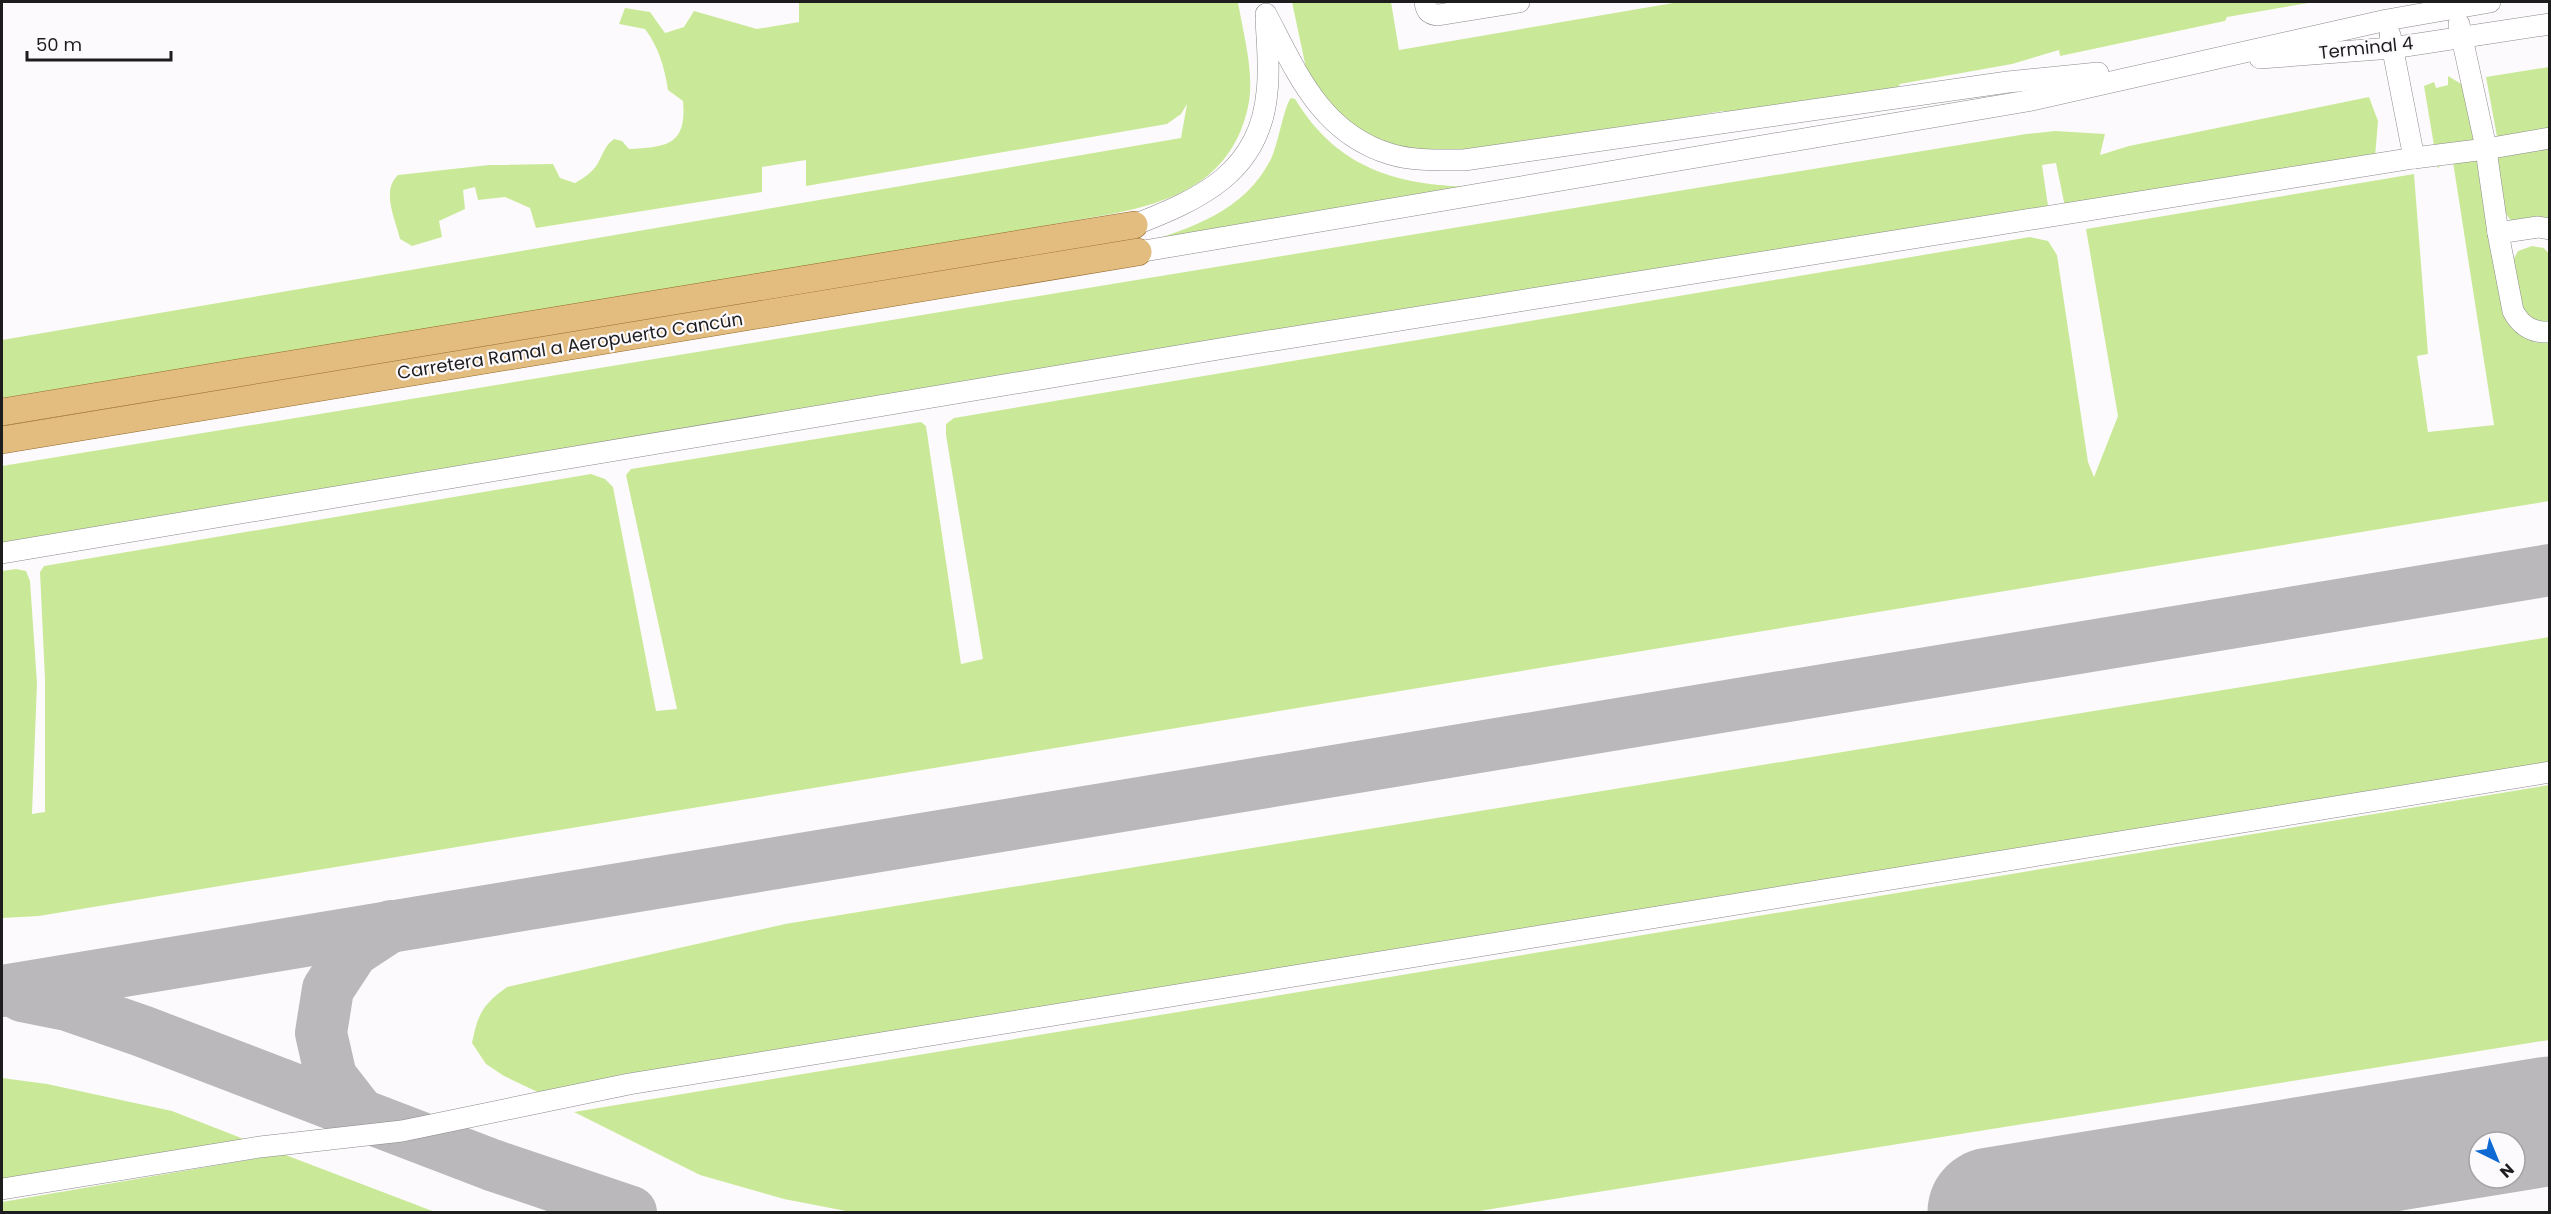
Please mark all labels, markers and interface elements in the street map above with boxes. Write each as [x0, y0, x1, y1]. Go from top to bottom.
scale bar [27, 24, 171, 62]
street label: Terminal 4 [2317, 30, 2414, 65]
text: 50 m [36, 32, 82, 57]
street label: Carretera Ramal a Aeropuerto Cancún [395, 306, 745, 385]
north arrow [2467, 1130, 2527, 1190]
text: N [2495, 1158, 2519, 1183]

